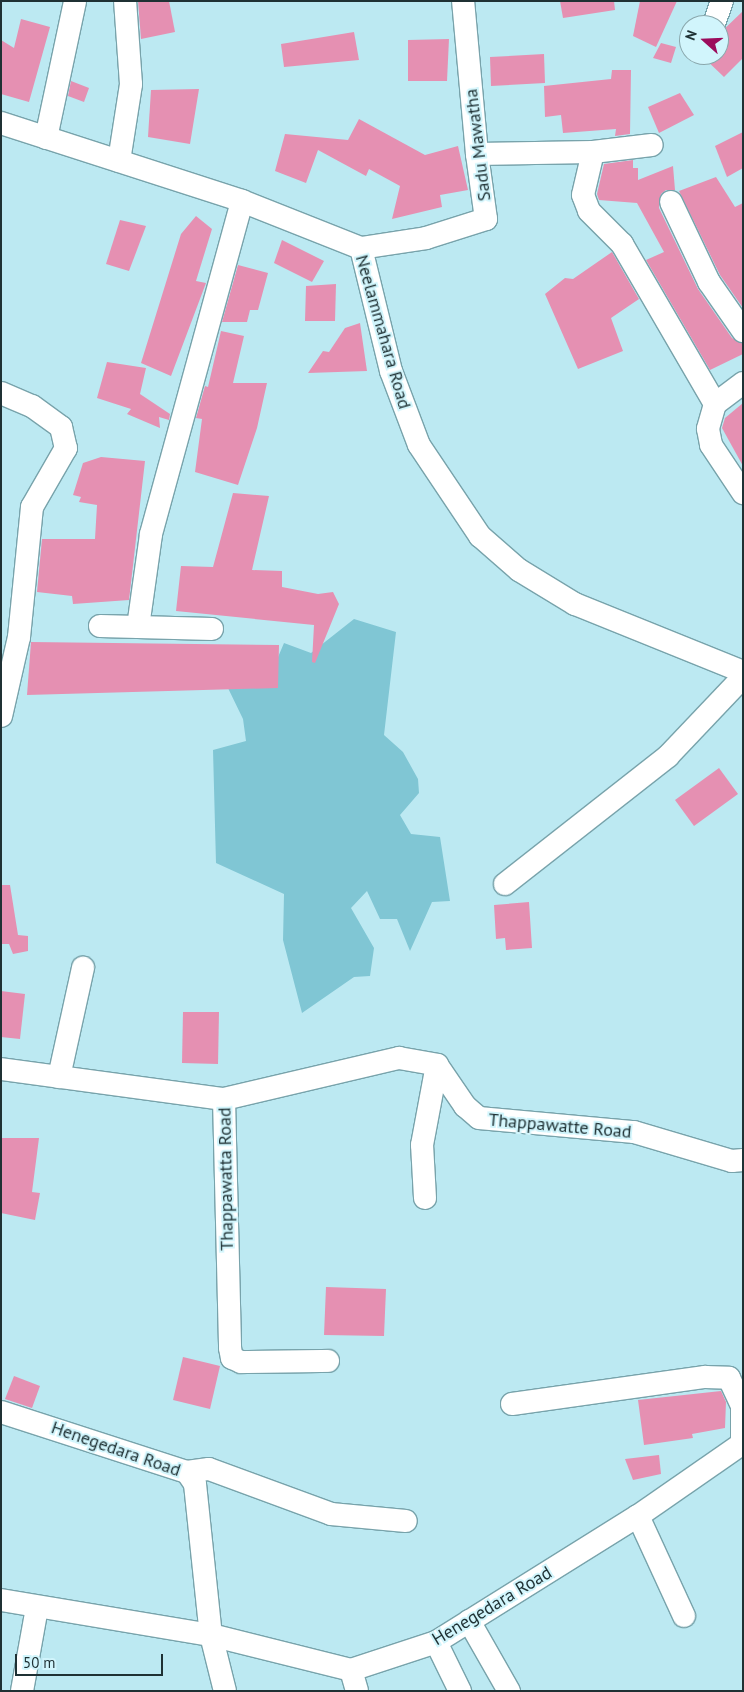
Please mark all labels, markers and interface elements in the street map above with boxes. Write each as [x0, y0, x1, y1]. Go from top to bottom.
north arrow [679, 15, 729, 65]
text: N [681, 28, 701, 43]
street label: Sadu Mawatha [460, 88, 496, 202]
street label: Neelammahara Road [351, 252, 415, 412]
street label: Thappawatta Road [214, 1107, 238, 1251]
street label: Thappawatte Road [488, 1109, 632, 1143]
street label: Henegedara Road [48, 1417, 184, 1481]
street label: Henegedara Road [428, 1562, 556, 1650]
scale bar [18, 1644, 165, 1676]
text: 50 m [23, 1653, 56, 1672]

